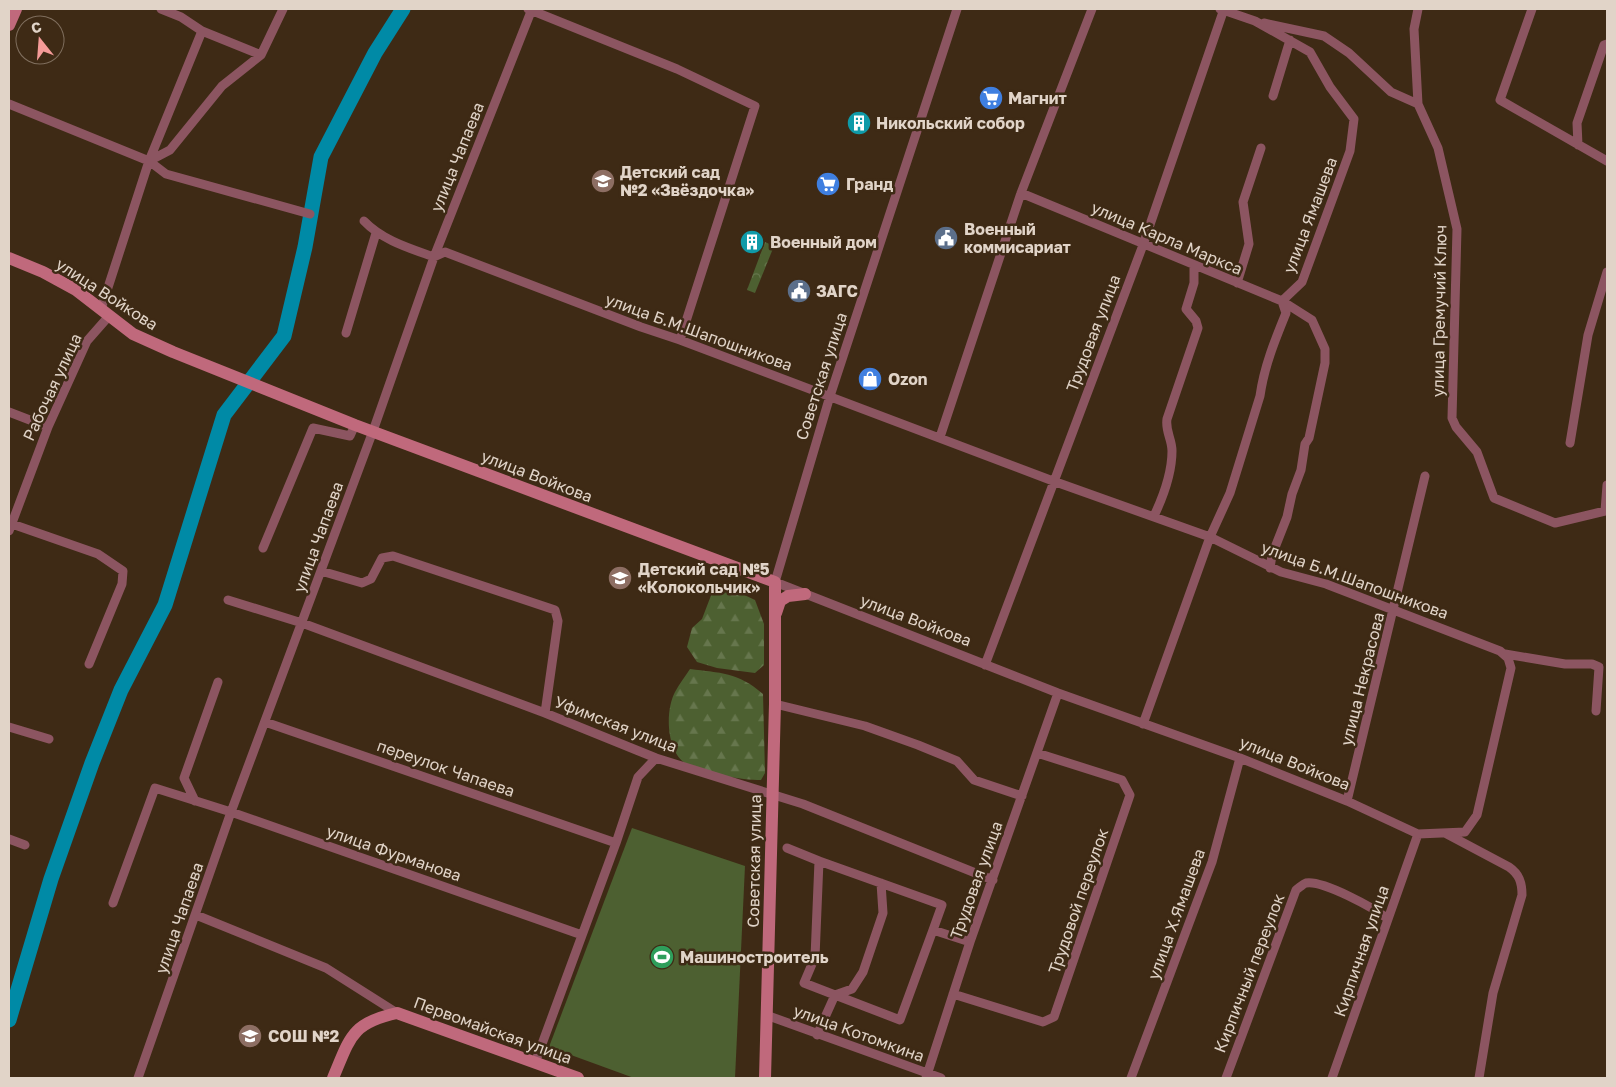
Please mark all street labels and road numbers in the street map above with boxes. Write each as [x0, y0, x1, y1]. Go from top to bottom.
street label: улица Чапаева [426, 99, 488, 215]
street label: улица Ямашева [1279, 154, 1341, 276]
street label: улица Карла Маркса [1088, 197, 1246, 279]
street label: улица Гремучий Ключ [1427, 225, 1451, 397]
street label: улица Войкова [52, 254, 162, 334]
street label: Трудовая улица [1061, 272, 1125, 394]
street label: улица Б.М.Шапошникова [603, 289, 795, 375]
street label: Советская улица [791, 310, 851, 442]
street label: Рабочая улица [18, 330, 86, 444]
street label: улица Войкова [479, 446, 595, 506]
street label: улица Чапаева [289, 479, 347, 595]
street label: улица Б.М.Шапошникова [1259, 537, 1451, 623]
street label: улица Войкова [858, 590, 974, 650]
street label: улица Некрасова [1336, 610, 1388, 748]
street label: Уфимская улица [552, 691, 680, 757]
street label: улица Войкова [1237, 732, 1353, 794]
street label: переулок Чапаева [375, 735, 517, 801]
street label: Советская улица [743, 794, 765, 928]
street label: Трудовая улица [945, 818, 1007, 942]
street label: улица Фурманова [324, 821, 464, 885]
street label: Трудовой переулок [1044, 826, 1112, 976]
street label: улица Х.Ямашева [1143, 846, 1209, 982]
street label: улица Чапаева [151, 860, 207, 976]
street label: Кирпичная улица [1329, 883, 1393, 1019]
street label: Кирпичный переулок [1209, 891, 1289, 1055]
street label: Первомайская улица [411, 992, 575, 1068]
street label: улица Котомкина [791, 1000, 927, 1066]

